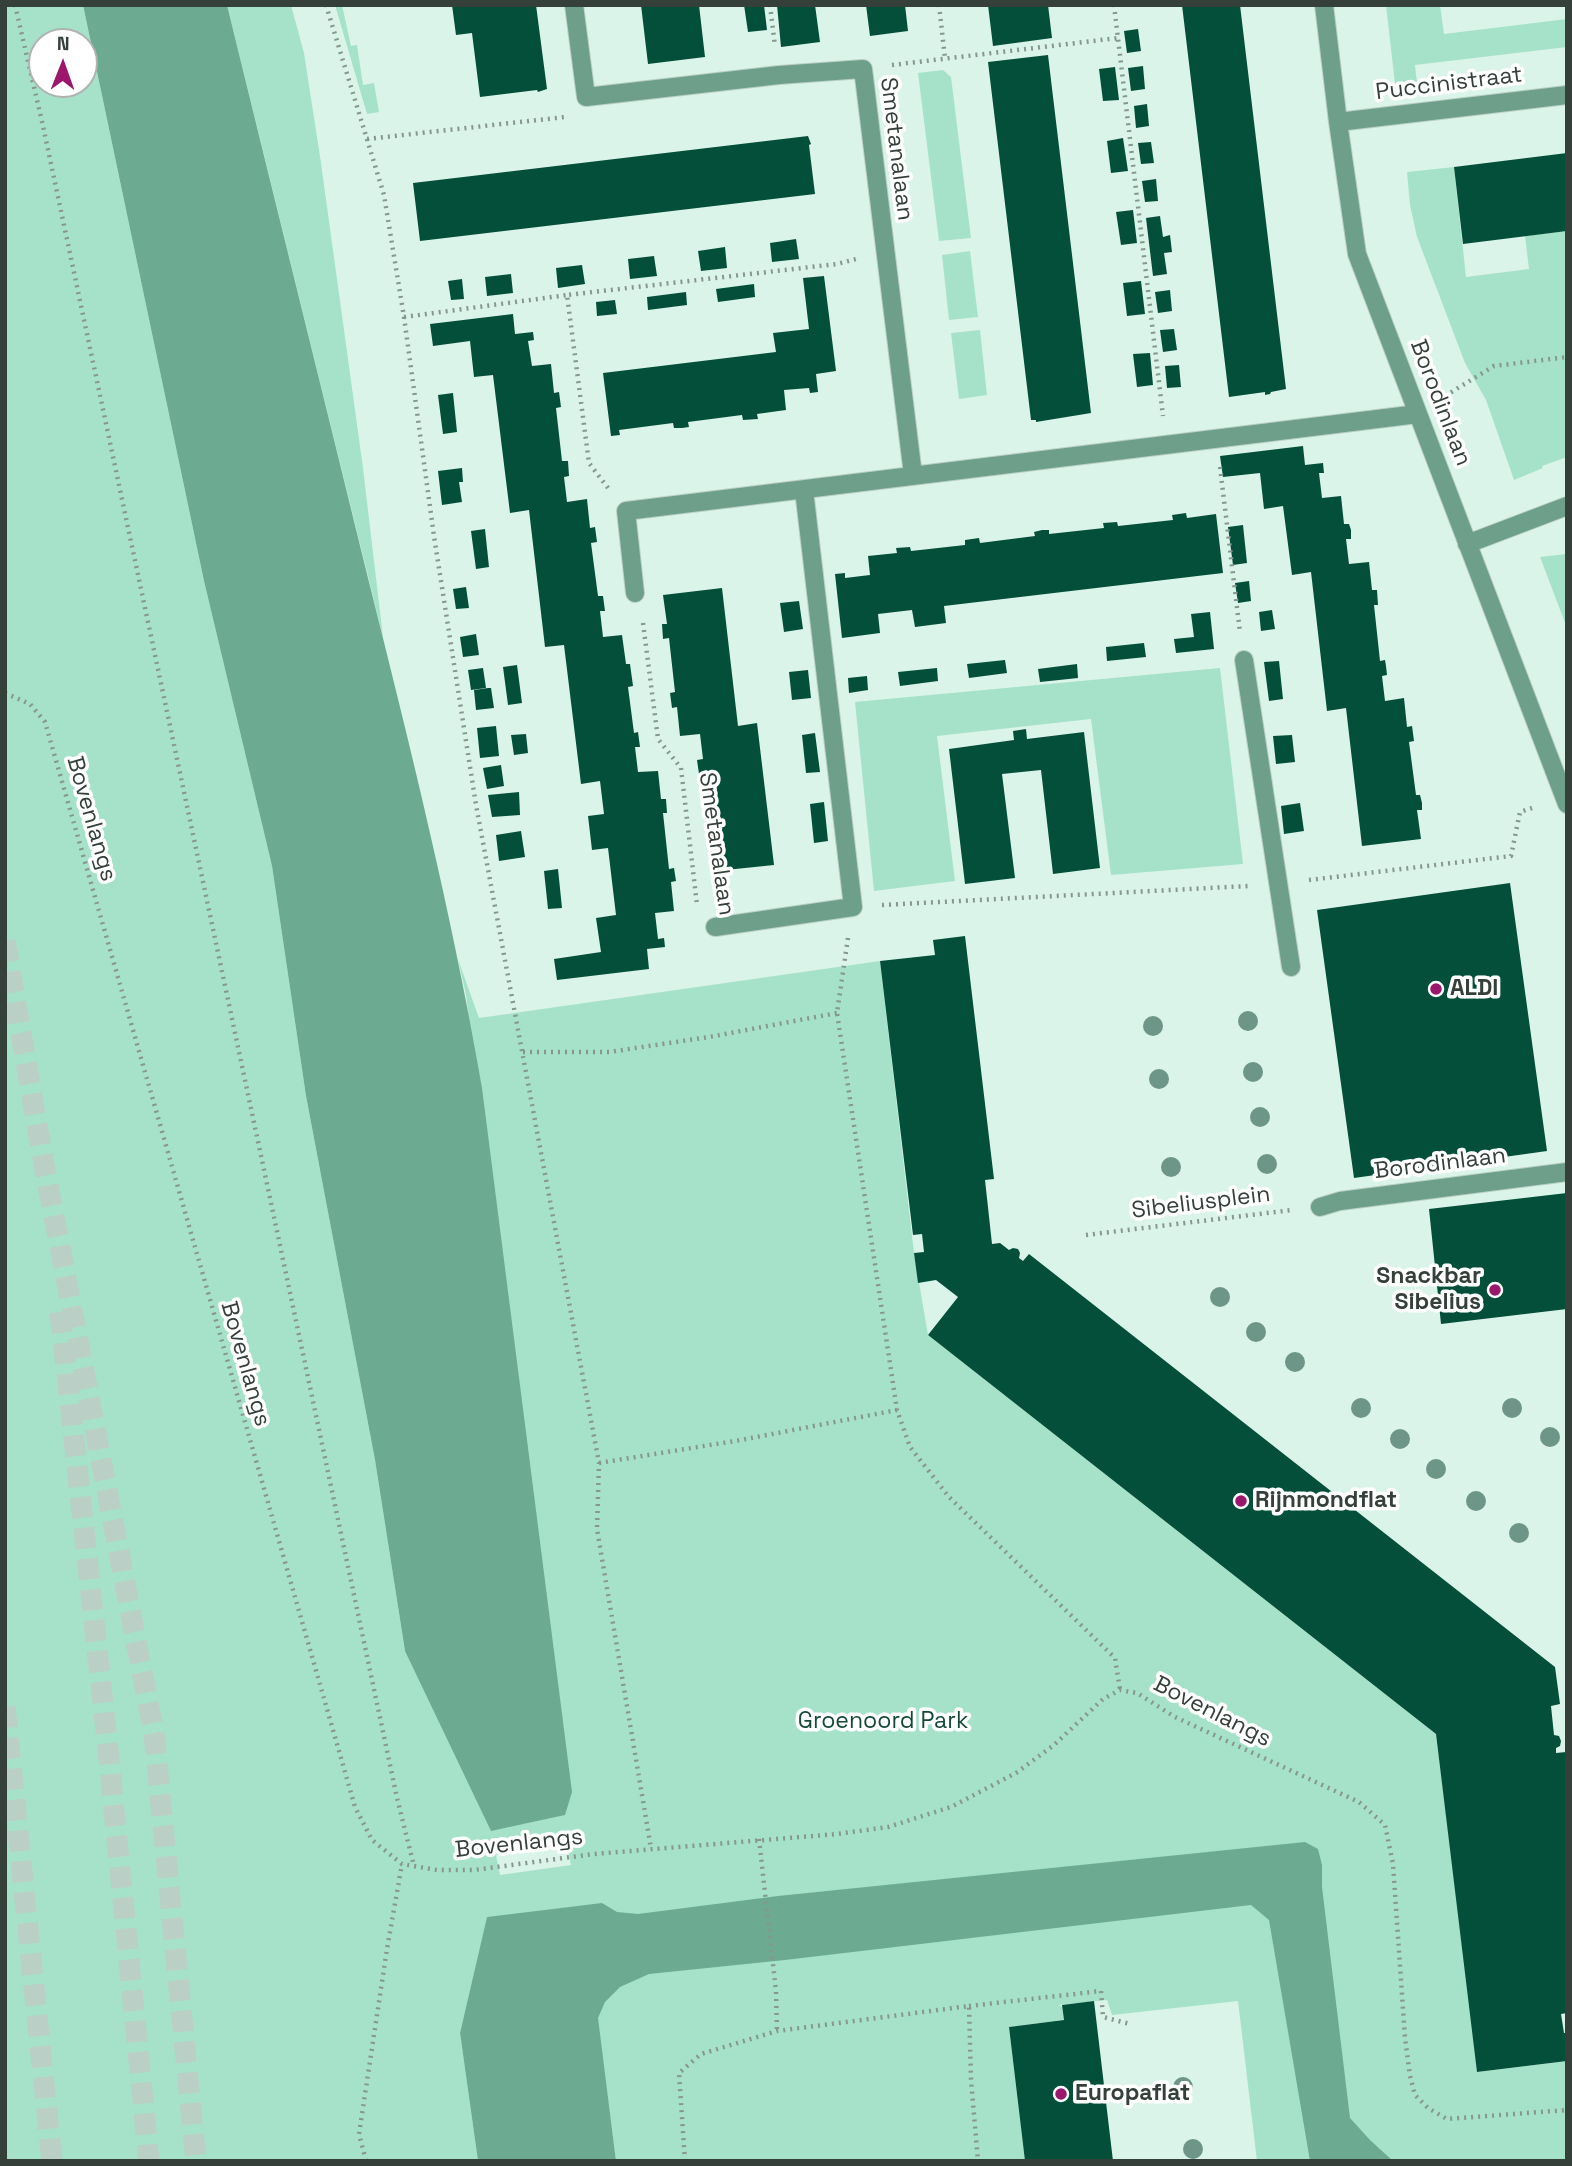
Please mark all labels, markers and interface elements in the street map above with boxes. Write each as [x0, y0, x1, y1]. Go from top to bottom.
north arrow [28, 28, 98, 98]
text: N [57, 31, 70, 56]
street label: Puccinistraat [1374, 61, 1524, 107]
street label: Smetanalaan [874, 76, 918, 222]
street label: Borodinlaan [1403, 336, 1477, 470]
street label: Bovenlangs [60, 753, 122, 885]
street label: Smetanalaan [692, 771, 740, 917]
place label: ALDI [1450, 975, 1498, 1003]
marker: ALDI [1428, 981, 1444, 997]
street label: Borodinlaan [1373, 1142, 1507, 1186]
street label: Sibeliusplein [1130, 1181, 1272, 1225]
place label: Snackbar Sibelius [1376, 1263, 1481, 1317]
marker: Snackbar Sibelius [1487, 1282, 1503, 1298]
street label: Bovenlangs [214, 1298, 276, 1430]
place label: Rijnmondflat [1255, 1487, 1397, 1515]
marker: Rijnmondflat [1233, 1493, 1249, 1509]
street label: Bovenlangs [1149, 1671, 1275, 1753]
park label: Groenoord Park [798, 1708, 968, 1736]
street label: Bovenlangs [454, 1824, 584, 1864]
place label: Europaflat [1075, 2080, 1190, 2108]
marker: Europaflat [1053, 2086, 1069, 2102]

